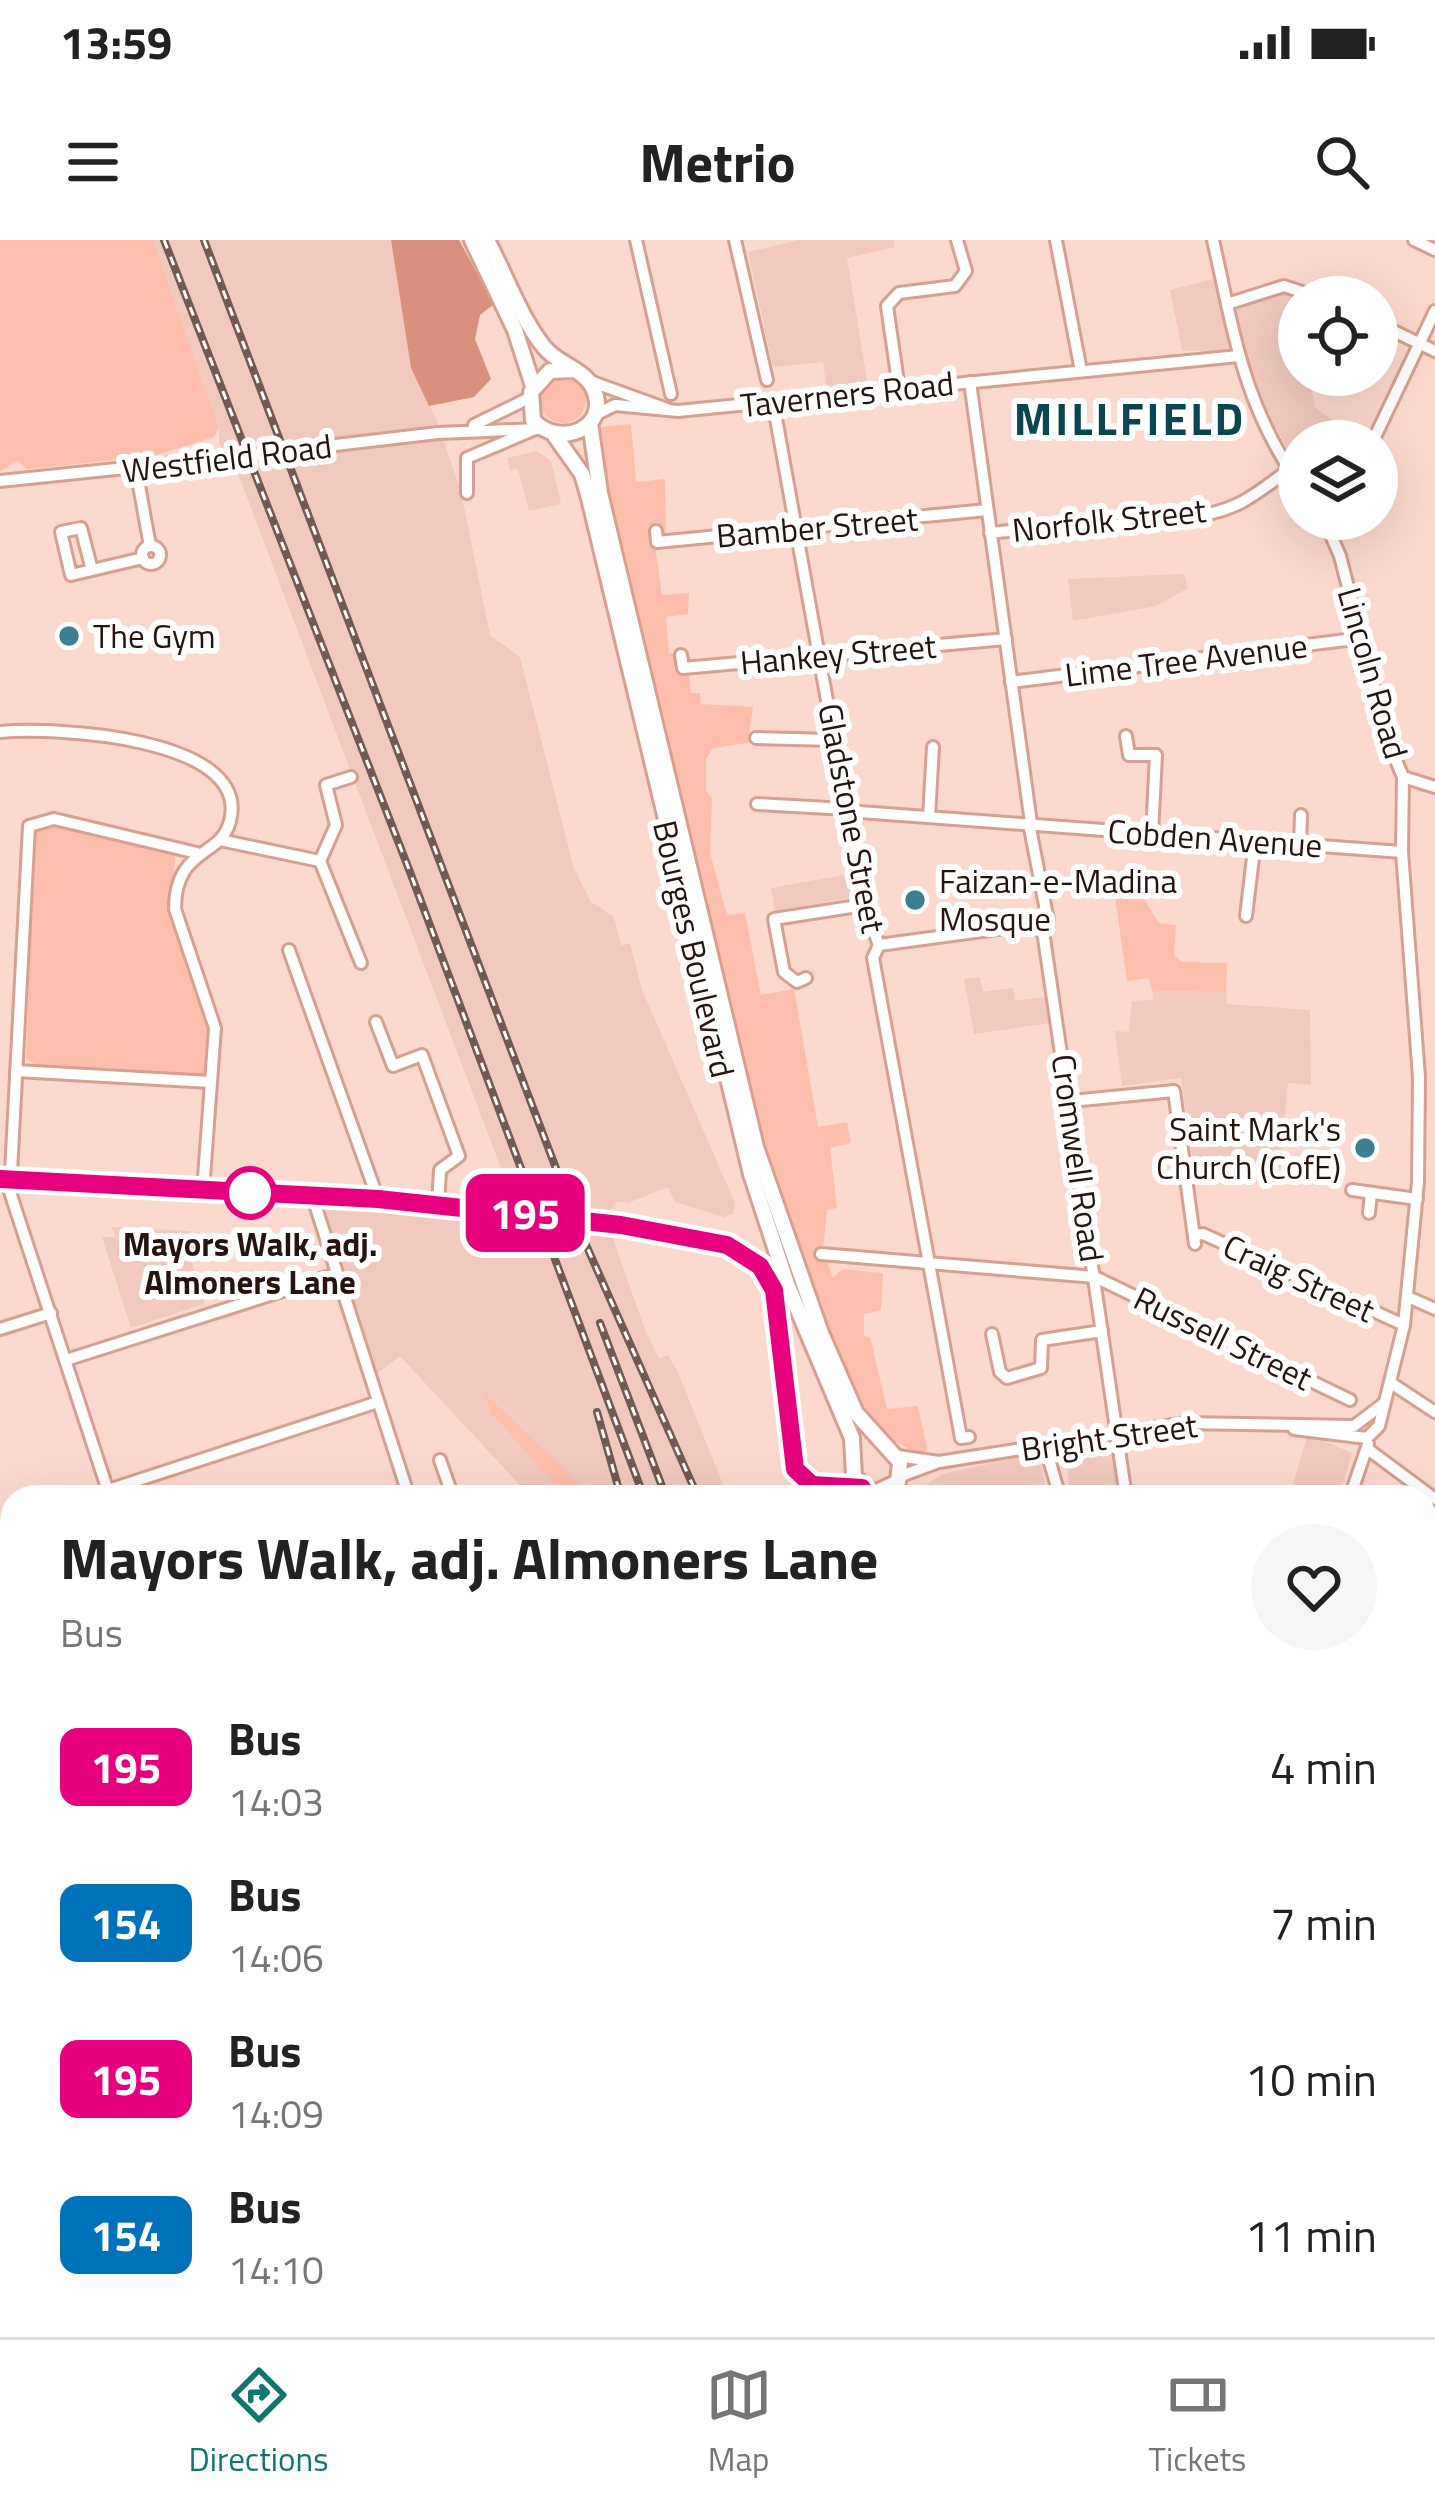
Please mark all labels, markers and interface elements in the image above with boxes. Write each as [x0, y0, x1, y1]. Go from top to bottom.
text: 13:59 [60, 8, 172, 76]
text: Metrio [640, 121, 795, 203]
icon: menu [60, 129, 126, 195]
icon: search [1309, 129, 1375, 195]
map controls [1278, 276, 1398, 540]
button: locate [1278, 276, 1398, 396]
street label: Taverners Road [738, 358, 956, 430]
district label: MILLFIELD [1014, 384, 1246, 452]
street label: Westfield Road [119, 420, 335, 496]
button: layers [1278, 420, 1398, 540]
street label: Norfolk Street [1010, 485, 1209, 555]
street label: Bamber Street [714, 493, 920, 561]
street label: Lincoln Road [1325, 581, 1421, 765]
place label: The Gym [93, 611, 216, 661]
street label: Hankey Street [738, 620, 938, 687]
street label: Lime Tree Avenue [1062, 620, 1310, 700]
marker: The Gym [56, 623, 82, 649]
street label: Gladstone Street [805, 699, 899, 938]
street label: Cobden Avenue [1106, 806, 1324, 870]
street label: Bourges Boulevard [640, 815, 748, 1083]
place label: Faizan-e-Madina Mosque [939, 856, 1177, 944]
marker: Faizan-e-Madina Mosque [902, 887, 928, 913]
street label: Cromwell Road [1039, 1051, 1117, 1265]
place label: Saint Mark's Church (CofE) [1156, 1104, 1341, 1192]
marker: Saint Mark's Church (CofE) [1352, 1135, 1378, 1161]
marker: Mayors Walk, adj. Almoners Lane [225, 1168, 275, 1218]
line badge: 195 [456, 1174, 594, 1252]
text: 195 [490, 1181, 560, 1245]
place label: Mayors Walk, adj. Almoners Lane [123, 1219, 377, 1307]
street label: Craig Street [1215, 1221, 1383, 1335]
street label: Russell Street [1125, 1273, 1321, 1403]
street label: Bright Street [1018, 1400, 1201, 1474]
text: Mayors Walk, adj. Almoners Lane [60, 1514, 878, 1601]
button: heart [1251, 1524, 1377, 1650]
text: Bus [60, 1603, 123, 1662]
text: Bus [228, 1704, 302, 1772]
text: 4 min [1270, 1733, 1377, 1801]
text: 195 [91, 1735, 161, 1799]
text: 14:03 [228, 1772, 324, 1831]
text: Bus [228, 1860, 302, 1928]
text: 7 min [1270, 1889, 1377, 1957]
text: 154 [91, 1891, 161, 1955]
text: 14:06 [228, 1928, 324, 1987]
text: Bus [228, 2016, 302, 2084]
text: 10 min [1245, 2045, 1377, 2113]
text: 195 [91, 2047, 161, 2111]
text: 14:09 [228, 2084, 324, 2143]
text: Bus [228, 2172, 302, 2240]
text: 11 min [1245, 2201, 1377, 2269]
text: 154 [91, 2203, 161, 2267]
text: 14:10 [228, 2240, 324, 2299]
tab: Directions [189, 2362, 328, 2484]
tab: Map [706, 2362, 772, 2484]
tab: Tickets [1149, 2362, 1246, 2484]

